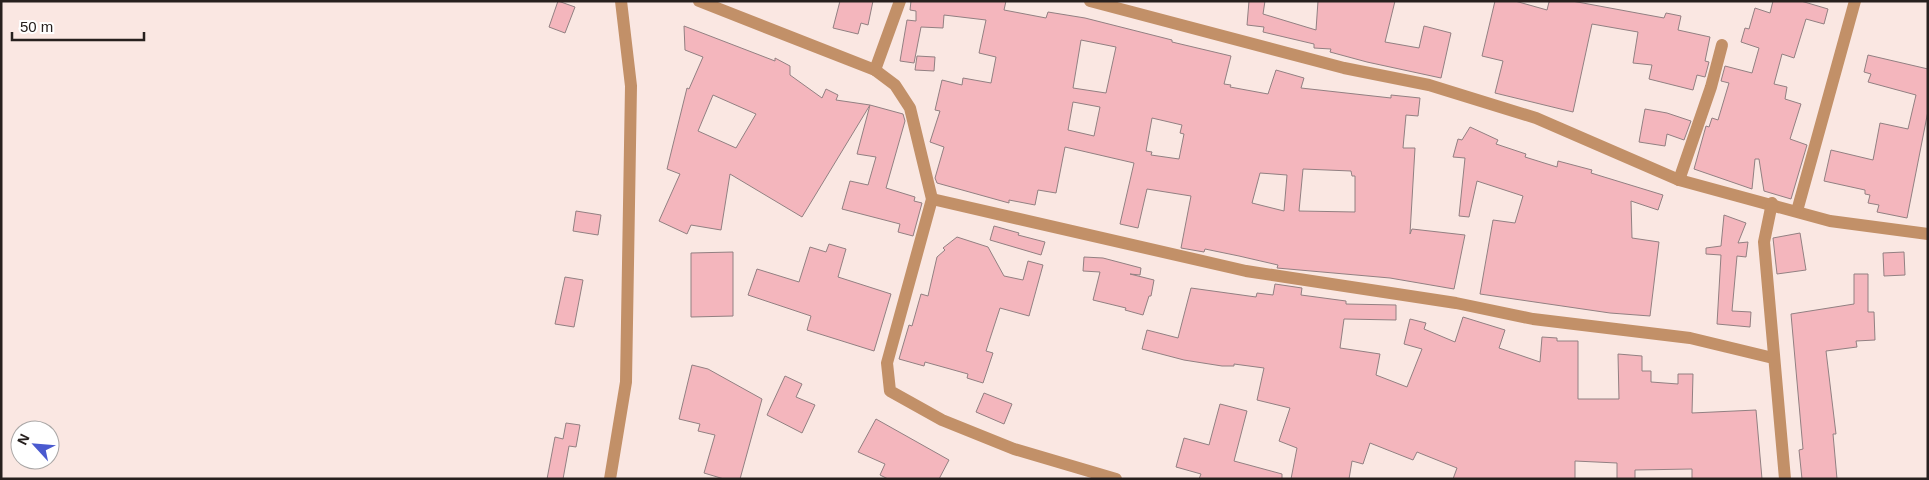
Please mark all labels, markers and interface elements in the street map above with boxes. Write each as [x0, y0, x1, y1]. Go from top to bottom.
scale bar [12, 10, 145, 42]
text: 50 m [20, 18, 53, 35]
north arrow [10, 420, 60, 470]
text: N [14, 431, 33, 447]

